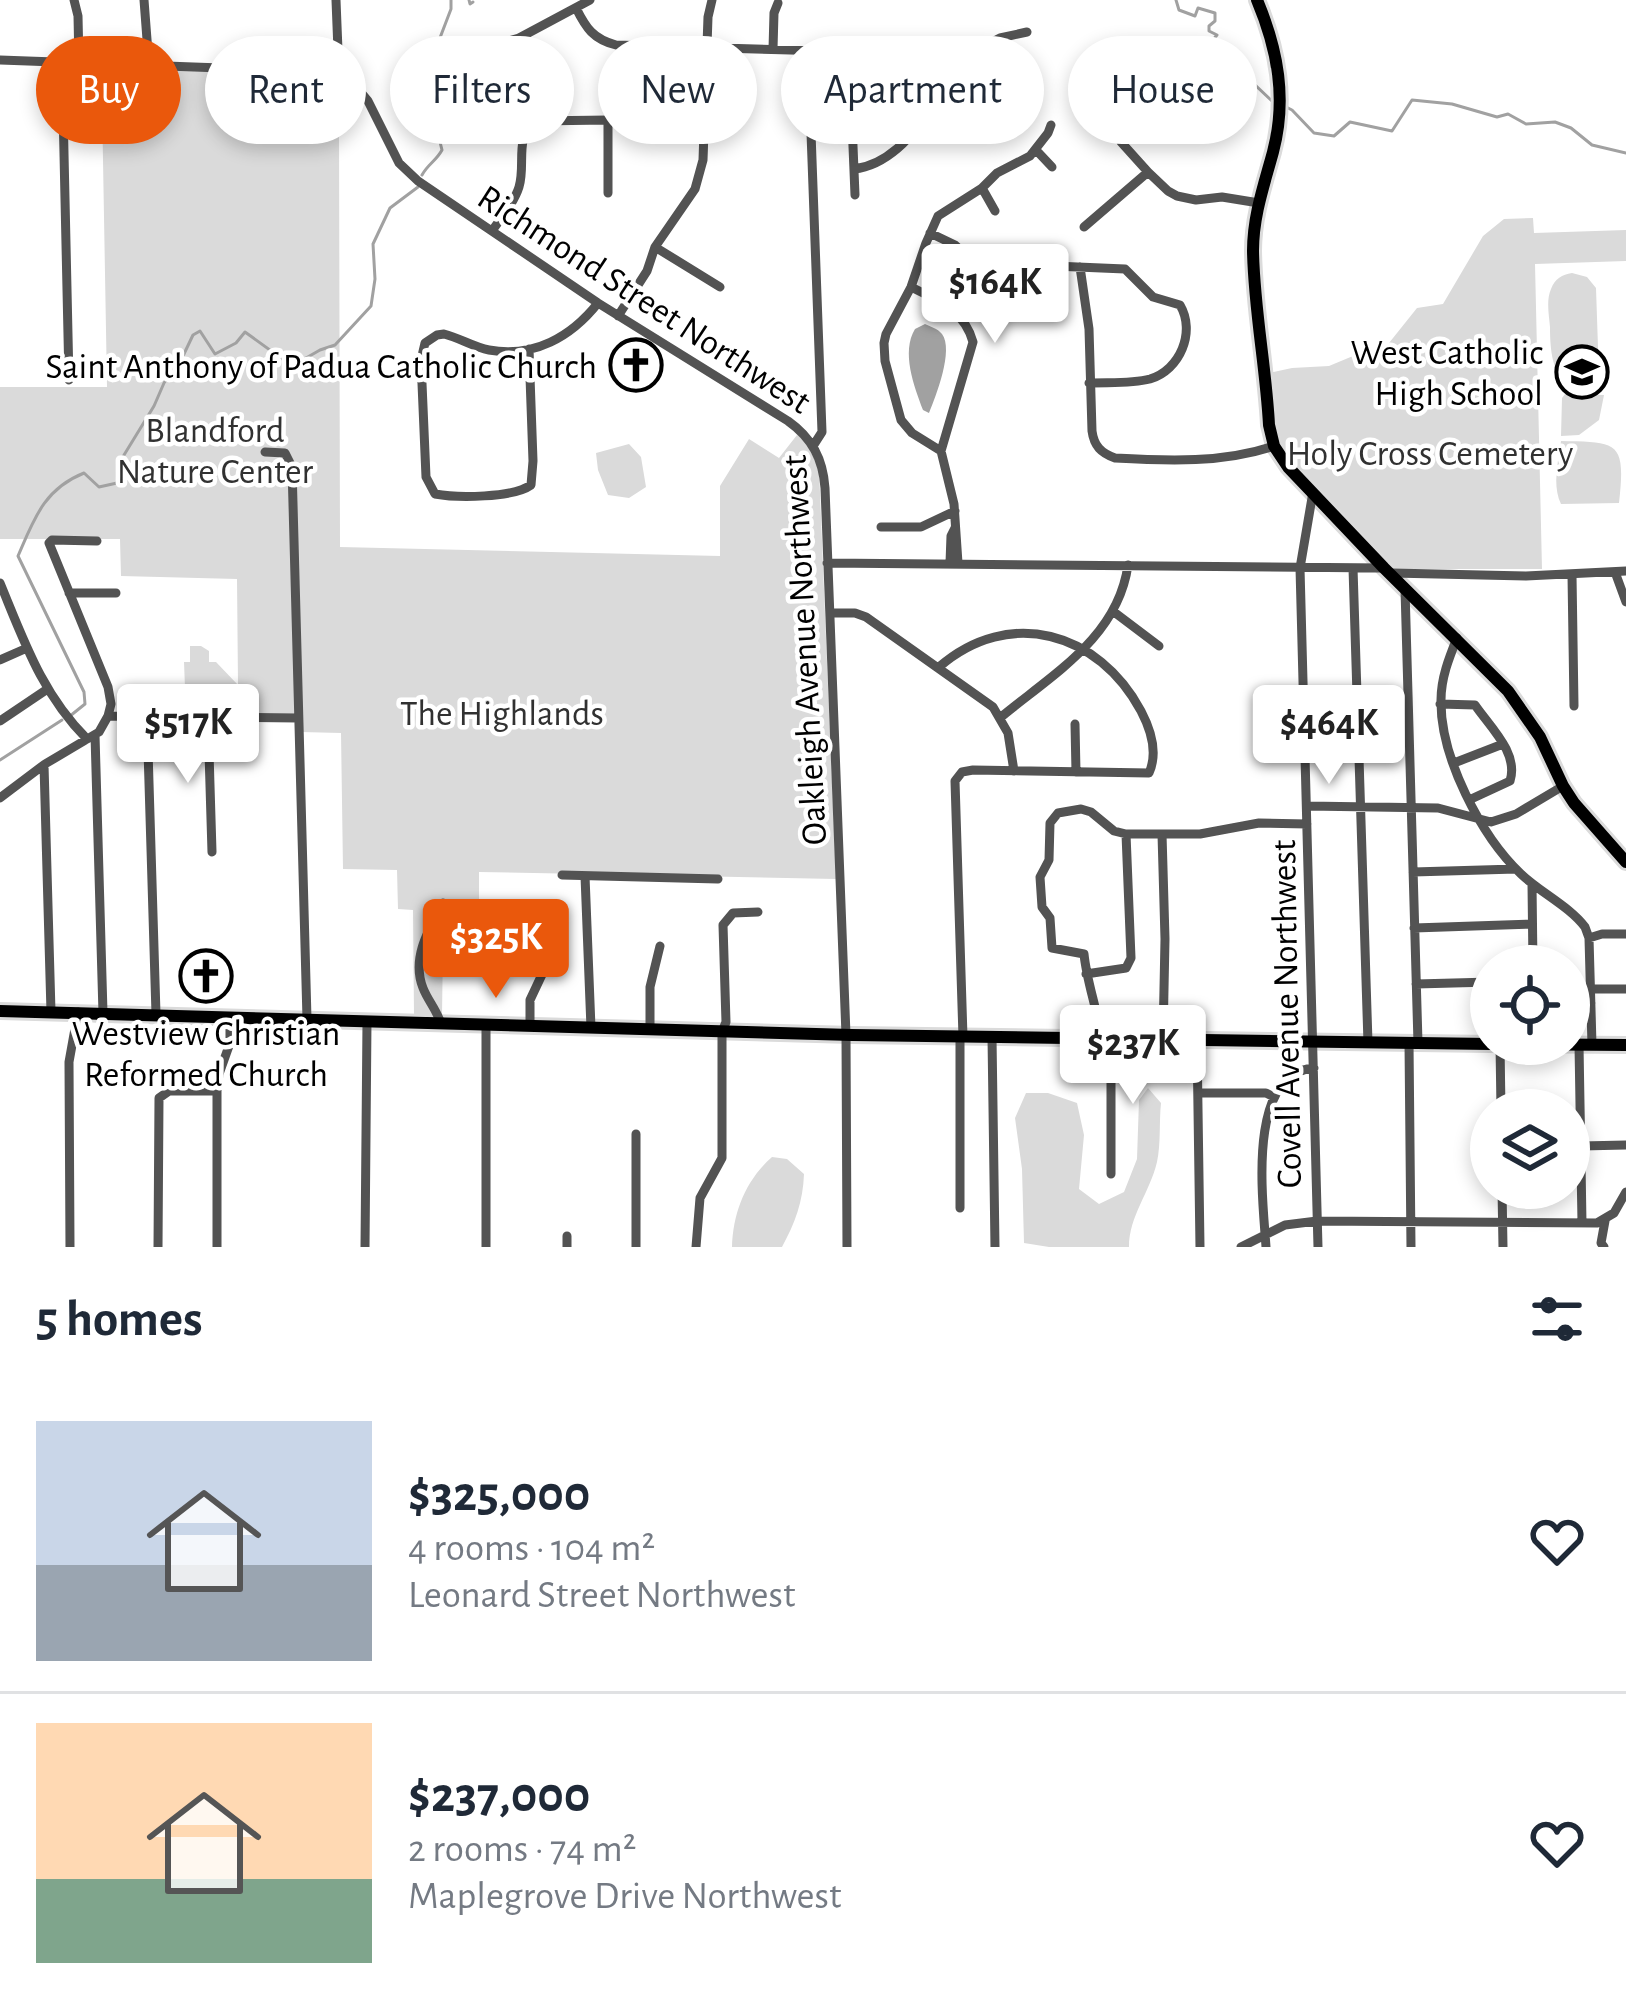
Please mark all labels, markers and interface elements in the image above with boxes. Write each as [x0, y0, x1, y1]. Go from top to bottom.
chip: Buy [36, 36, 181, 144]
chip: Rent [205, 36, 366, 144]
chip: Filters [390, 36, 574, 144]
chip: New [598, 36, 757, 144]
chip: Apartment [781, 36, 1044, 144]
chip: House [1068, 36, 1257, 144]
street label: Richmond Street Northwest [471, 179, 817, 421]
pin: $164K [911, 244, 1079, 346]
text: $164K [949, 263, 1041, 302]
place label: West Catholic High School [1350, 335, 1543, 412]
church icon: Saint Anthony of Padua Catholic Church [608, 337, 664, 393]
school or university icon: West Catholic High School [1554, 344, 1610, 400]
place label: Saint Anthony of Padua Catholic Church [46, 349, 597, 385]
park label: Blandford Nature Center [117, 413, 314, 490]
park label: Holy Cross Cemetery [1287, 436, 1573, 472]
street label: Oakleigh Avenue Northwest [777, 453, 833, 846]
pin: $517K [104, 684, 272, 786]
pin: $464K [1245, 685, 1413, 787]
park label: The Highlands [400, 696, 604, 732]
text: $517K [144, 703, 232, 742]
text: $464K [1280, 704, 1378, 743]
street label: Covell Avenue Northwest [1266, 839, 1308, 1189]
pin: $325K [412, 899, 580, 1001]
text: $325K [450, 918, 542, 957]
map controls [1470, 945, 1590, 1209]
button: locate [1470, 945, 1590, 1065]
church icon: Westview Christian Reformed Church [178, 948, 234, 1004]
pin: $237K [1049, 1005, 1217, 1107]
place label: Westview Christian Reformed Church [72, 1016, 340, 1093]
text: $237K [1087, 1024, 1179, 1063]
button: layers [1470, 1089, 1590, 1209]
icon: filters [1524, 1286, 1590, 1352]
text: 5 homes [36, 1294, 203, 1345]
icon: home [132, 1469, 276, 1613]
text: $325,000 [408, 1469, 590, 1520]
icon: heart [1524, 1508, 1590, 1574]
text: 4 rooms · 104 m² [408, 1529, 655, 1568]
text: Leonard Street Northwest [408, 1576, 795, 1615]
text: $237,000 [408, 1770, 590, 1821]
icon: home [132, 1771, 276, 1915]
icon: heart [1524, 1810, 1590, 1876]
text: 2 rooms · 74 m² [408, 1830, 636, 1869]
text: Maplegrove Drive Northwest [408, 1877, 841, 1916]

